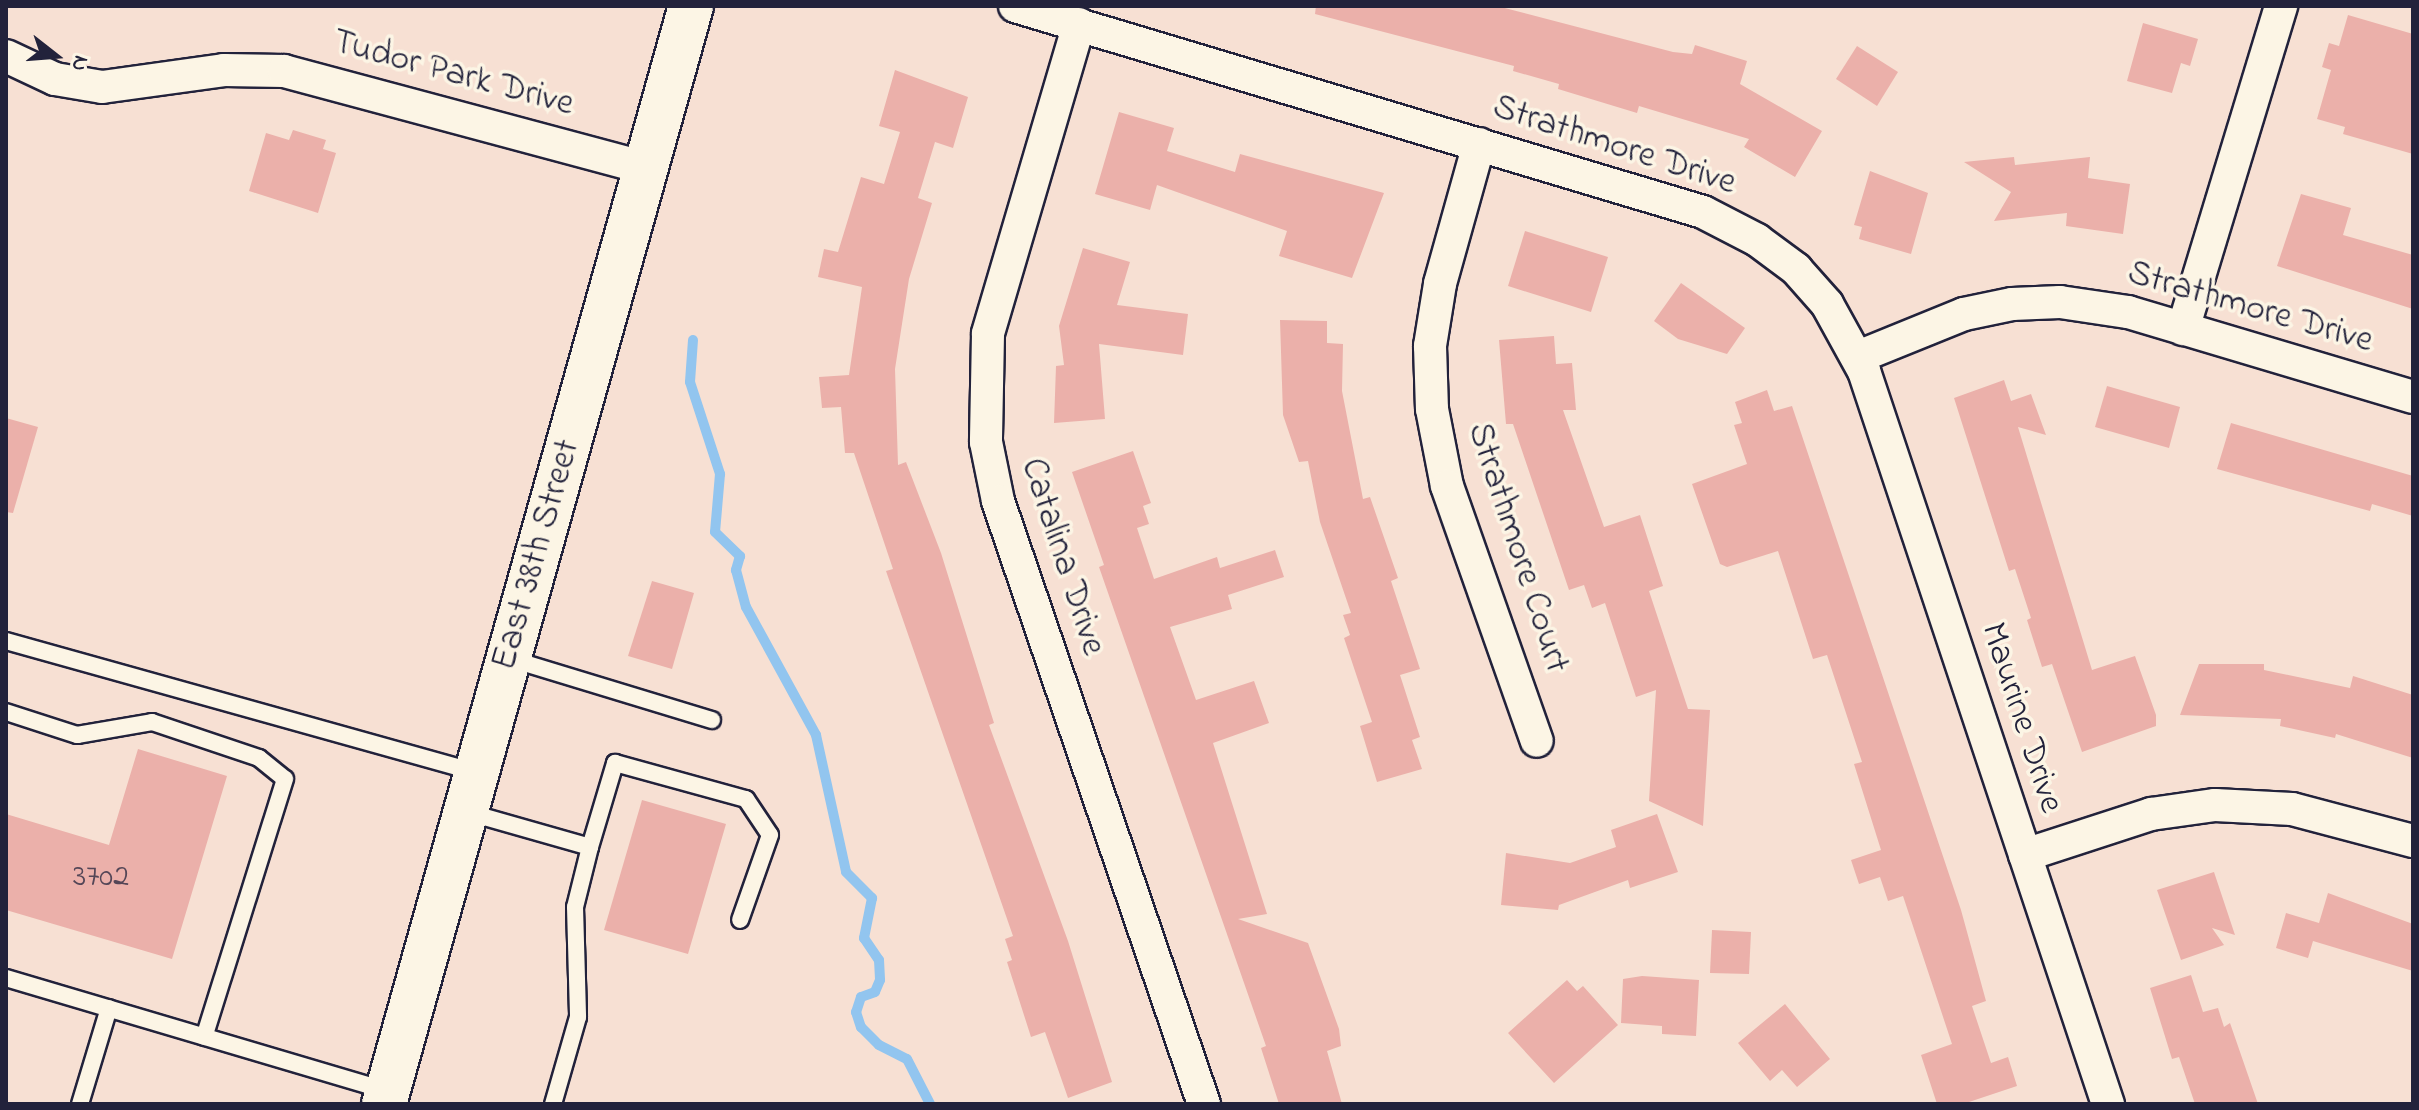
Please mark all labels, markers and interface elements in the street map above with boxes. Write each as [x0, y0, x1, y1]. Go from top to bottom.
north arrow [16, 16, 96, 96]
street label: Tudor Park Drive [328, 21, 578, 127]
text: N [61, 51, 96, 75]
street label: Strathmore Drive [1487, 86, 1741, 206]
street label: Strathmore Drive [2122, 252, 2378, 364]
street label: Strathmore Court [1456, 418, 1578, 678]
street label: East 38th Street [483, 435, 591, 675]
street label: Catalina Drive [1010, 453, 1114, 661]
street label: Maurine Drive [1970, 617, 2072, 819]
house number: 3702 [73, 859, 129, 897]

